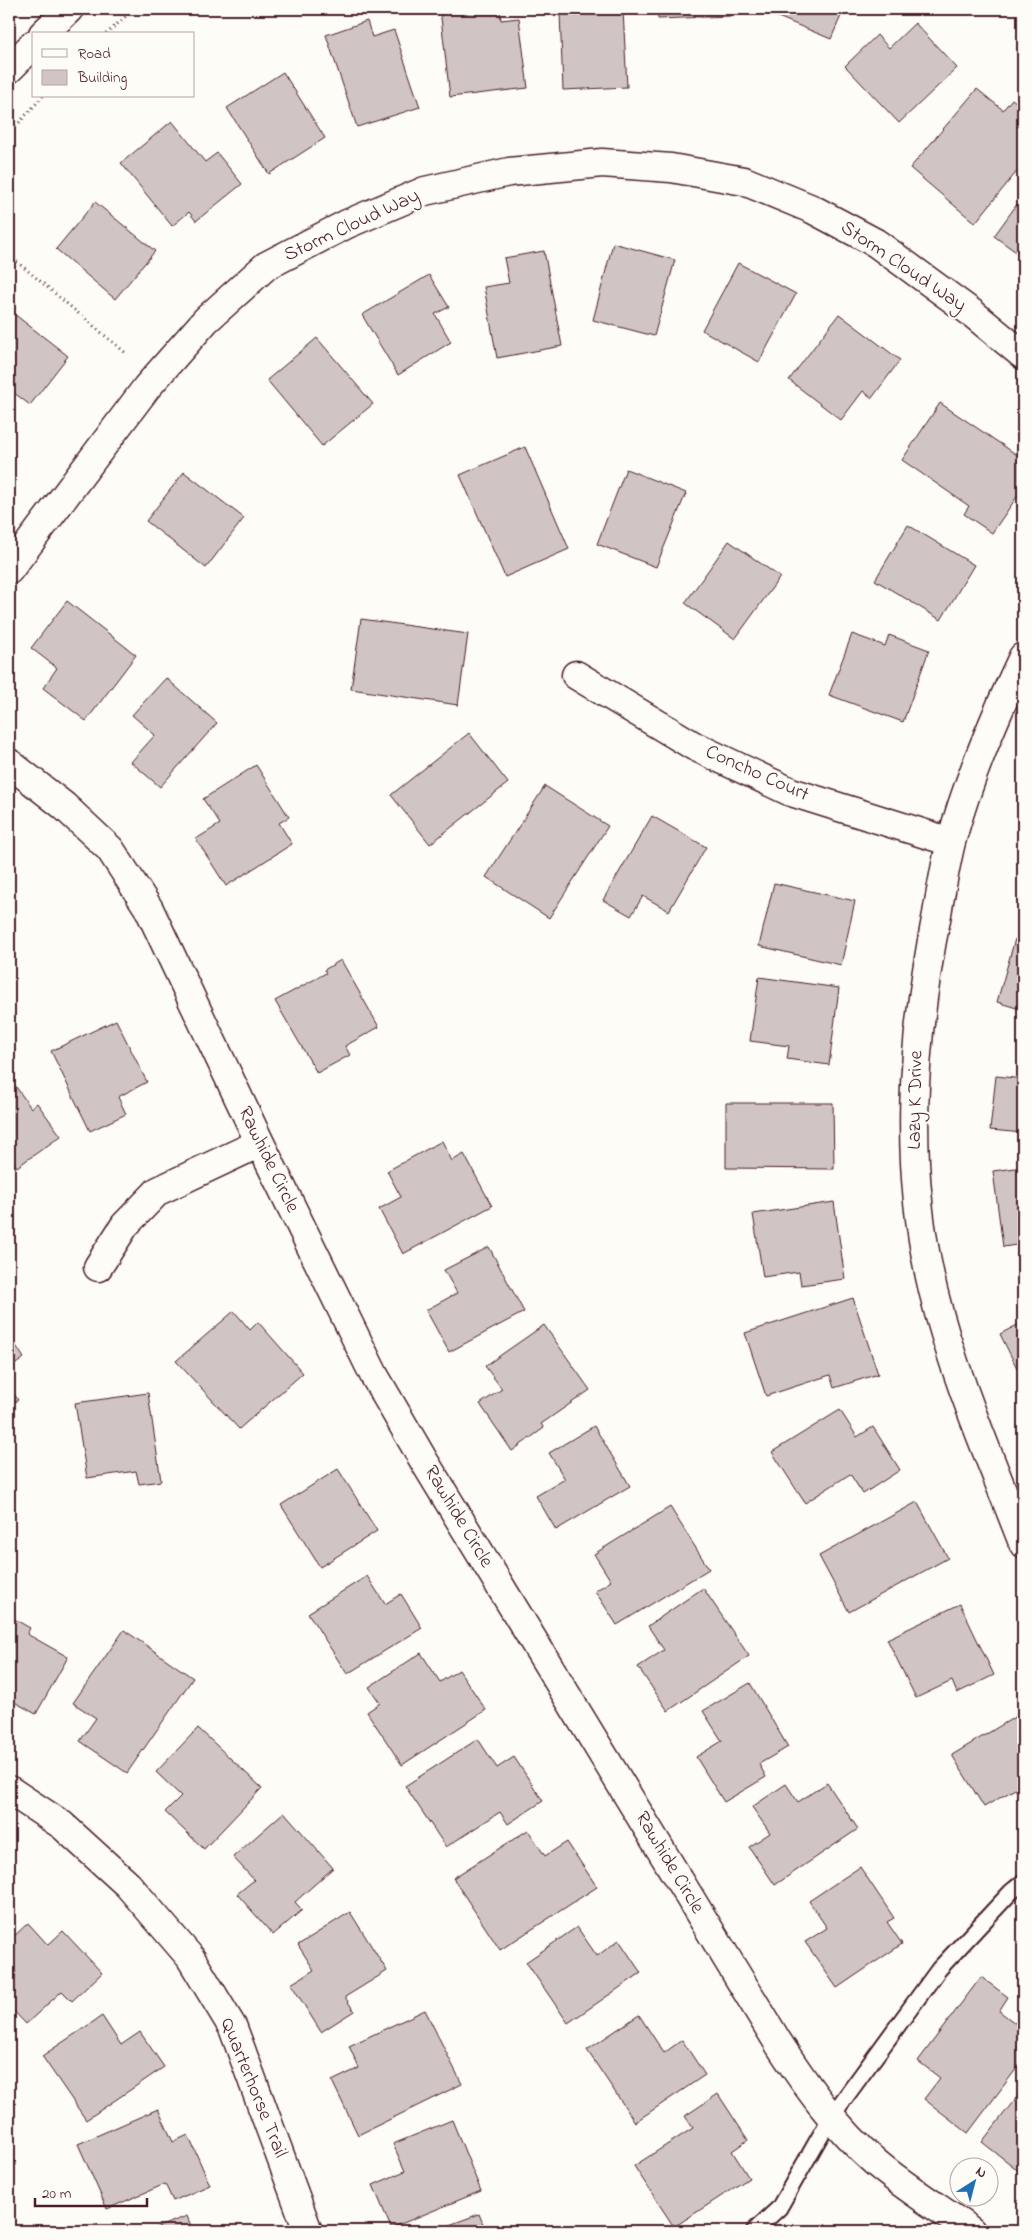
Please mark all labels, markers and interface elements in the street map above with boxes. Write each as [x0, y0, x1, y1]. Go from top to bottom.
legend [32, 32, 195, 98]
text: Road [78, 43, 111, 65]
text: Building [77, 67, 127, 90]
street label: Storm Cloud Way [279, 182, 425, 270]
street label: Storm Cloud Way [834, 214, 972, 320]
street label: Concho Court [701, 738, 814, 810]
street label: Lazy K Drive [901, 1050, 931, 1150]
street label: Rawhide Circle [230, 1102, 306, 1218]
street label: Rawhide Circle [416, 1460, 500, 1574]
street label: Rawhide Circle [627, 1806, 711, 1920]
street label: Quarterhorse Trail [212, 2014, 294, 2162]
north arrow [950, 2158, 1000, 2208]
text: N [971, 2161, 991, 2184]
scale bar [35, 2175, 148, 2207]
text: 20 m [42, 2183, 72, 2205]

